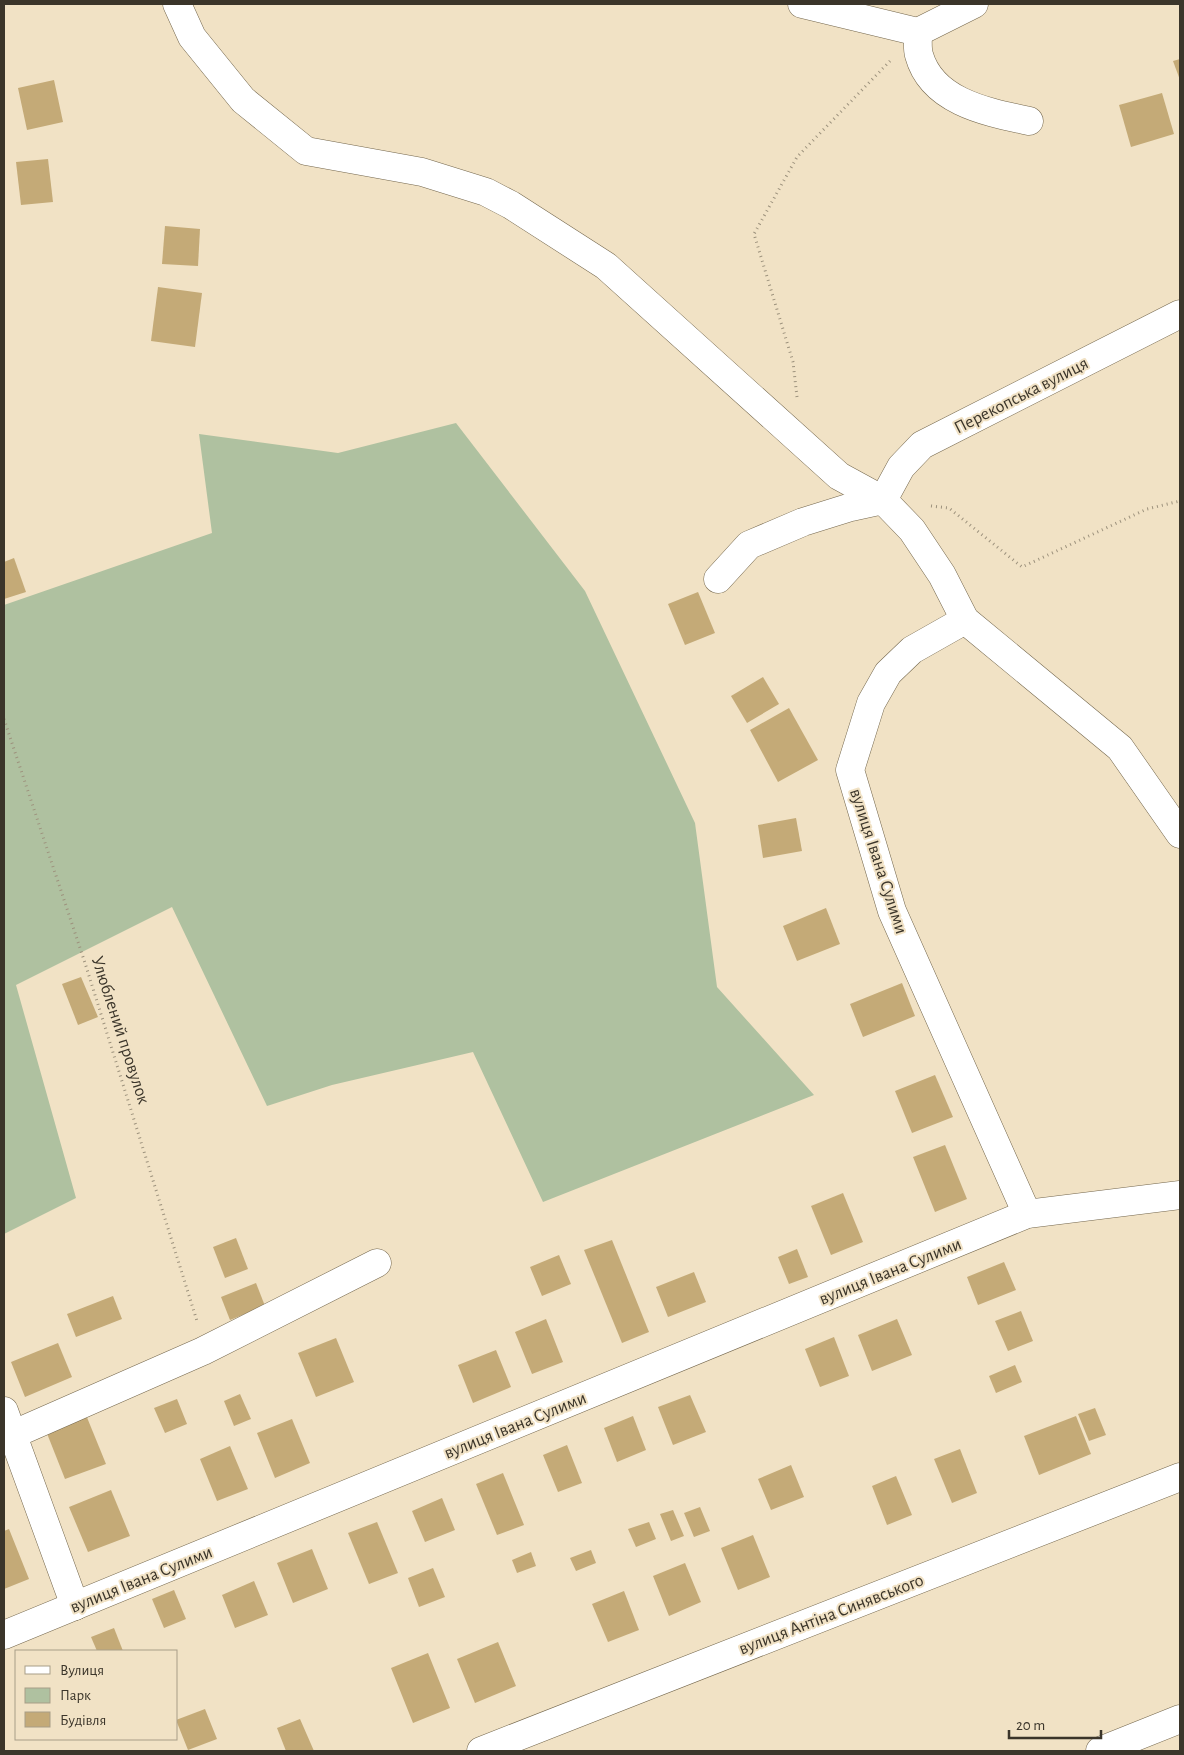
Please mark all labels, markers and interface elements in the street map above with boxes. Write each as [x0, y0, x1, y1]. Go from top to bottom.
street label: Перекопська вулиця [951, 354, 1091, 437]
street label: вулиця Івана Сулими [846, 786, 910, 936]
street label: Улюблений провулок [88, 954, 154, 1107]
street label: вулиця Івана Сулими [817, 1235, 964, 1309]
street label: вулиця Івана Сулими [442, 1389, 589, 1463]
street label: вулиця Івана Сулими [68, 1543, 215, 1617]
street label: вулиця Антіна Синявського [737, 1571, 926, 1658]
legend [15, 1650, 178, 1740]
text: Вулиця [60, 1663, 104, 1678]
text: Парк [60, 1688, 91, 1703]
scale bar [1009, 1708, 1102, 1740]
text: Будівля [60, 1713, 106, 1728]
text: 20 m [1016, 1718, 1045, 1733]

